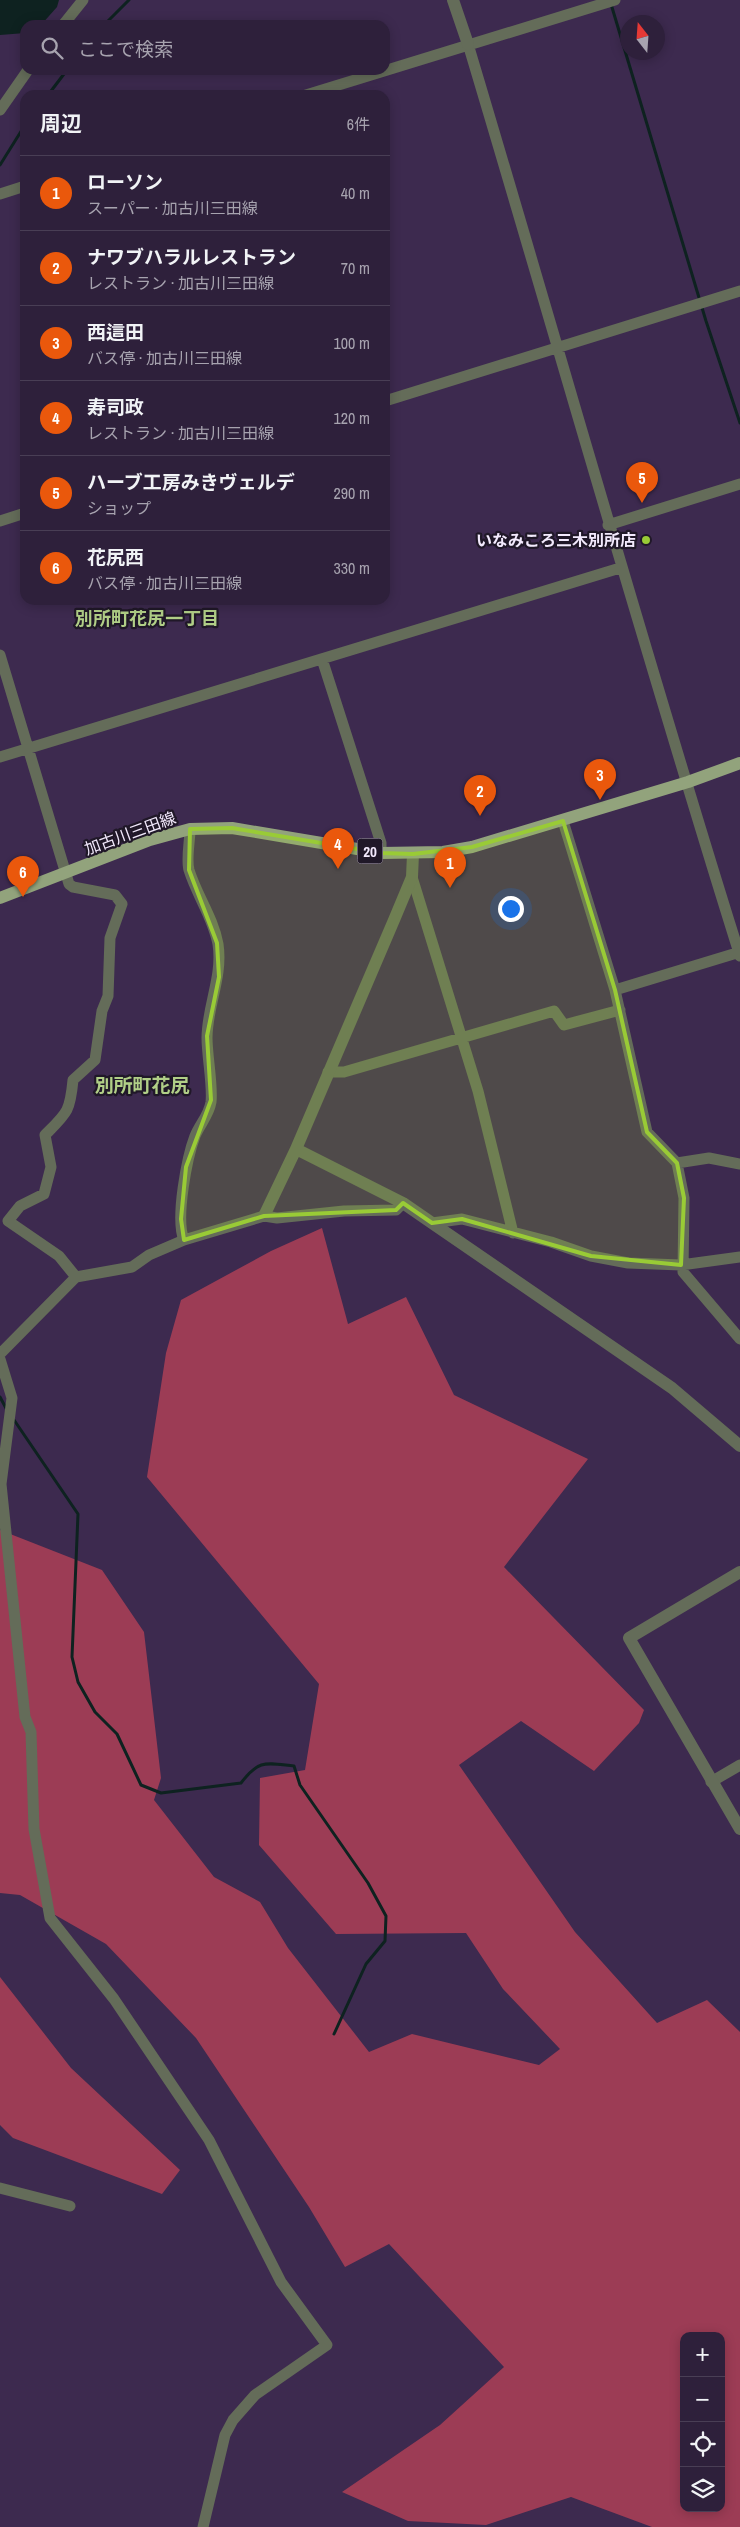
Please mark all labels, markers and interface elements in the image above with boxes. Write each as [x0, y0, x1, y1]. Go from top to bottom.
north arrow [620, 15, 665, 60]
search box [20, 20, 390, 75]
icon: search [38, 34, 66, 62]
text: ここで検索 [78, 36, 173, 62]
text: 周辺 [40, 109, 82, 138]
text: 6件 [347, 113, 370, 135]
text: ローソン [87, 169, 163, 195]
text: 1 [52, 182, 60, 204]
text: 40 m [341, 182, 370, 204]
text: スーパー · 加古川三田線 [87, 197, 258, 219]
text: ナワブハラルレストラン [87, 244, 296, 270]
text: 2 [52, 257, 60, 279]
text: 70 m [341, 257, 370, 279]
text: レストラン · 加古川三田線 [87, 272, 274, 294]
text: 西這田 [87, 319, 144, 345]
text: 3 [52, 332, 60, 354]
text: 100 m [334, 332, 370, 354]
text: バス停 · 加古川三田線 [87, 347, 242, 369]
text: 寿司政 [87, 394, 144, 420]
text: 4 [52, 407, 60, 429]
text: 120 m [334, 407, 370, 429]
text: レストラン · 加古川三田線 [87, 422, 274, 444]
pin: 5 [626, 462, 658, 503]
text: ハーブ工房みきヴェルデ [87, 469, 295, 495]
text: 5 [52, 482, 60, 504]
text: 290 m [334, 482, 370, 504]
text: ショップ [87, 497, 151, 519]
place label: いなみころ三木別所店 [476, 529, 636, 551]
marker: いなみころ三木別所店 [640, 534, 652, 546]
text: 花尻西 [87, 544, 144, 570]
text: 6 [52, 557, 60, 579]
text: 330 m [334, 557, 370, 579]
text: バス停 · 加古川三田線 [87, 572, 242, 594]
district label: 別所町花尻一丁目 [75, 606, 219, 631]
pin: 3 [584, 759, 616, 800]
pin: 2 [464, 775, 496, 816]
street label: 加古川三田線 [81, 806, 179, 860]
pin: 4 [322, 828, 354, 869]
road number: 20 [358, 838, 382, 864]
pin: 1 [434, 847, 466, 888]
pin: 6 [7, 856, 39, 897]
your location [498, 896, 524, 922]
district label: 別所町花尻 [94, 1072, 190, 1098]
map controls [680, 2332, 725, 2512]
button: + [680, 2332, 725, 2377]
button: − [680, 2377, 725, 2422]
button: locate [680, 2422, 725, 2467]
button: layers [680, 2467, 725, 2512]

